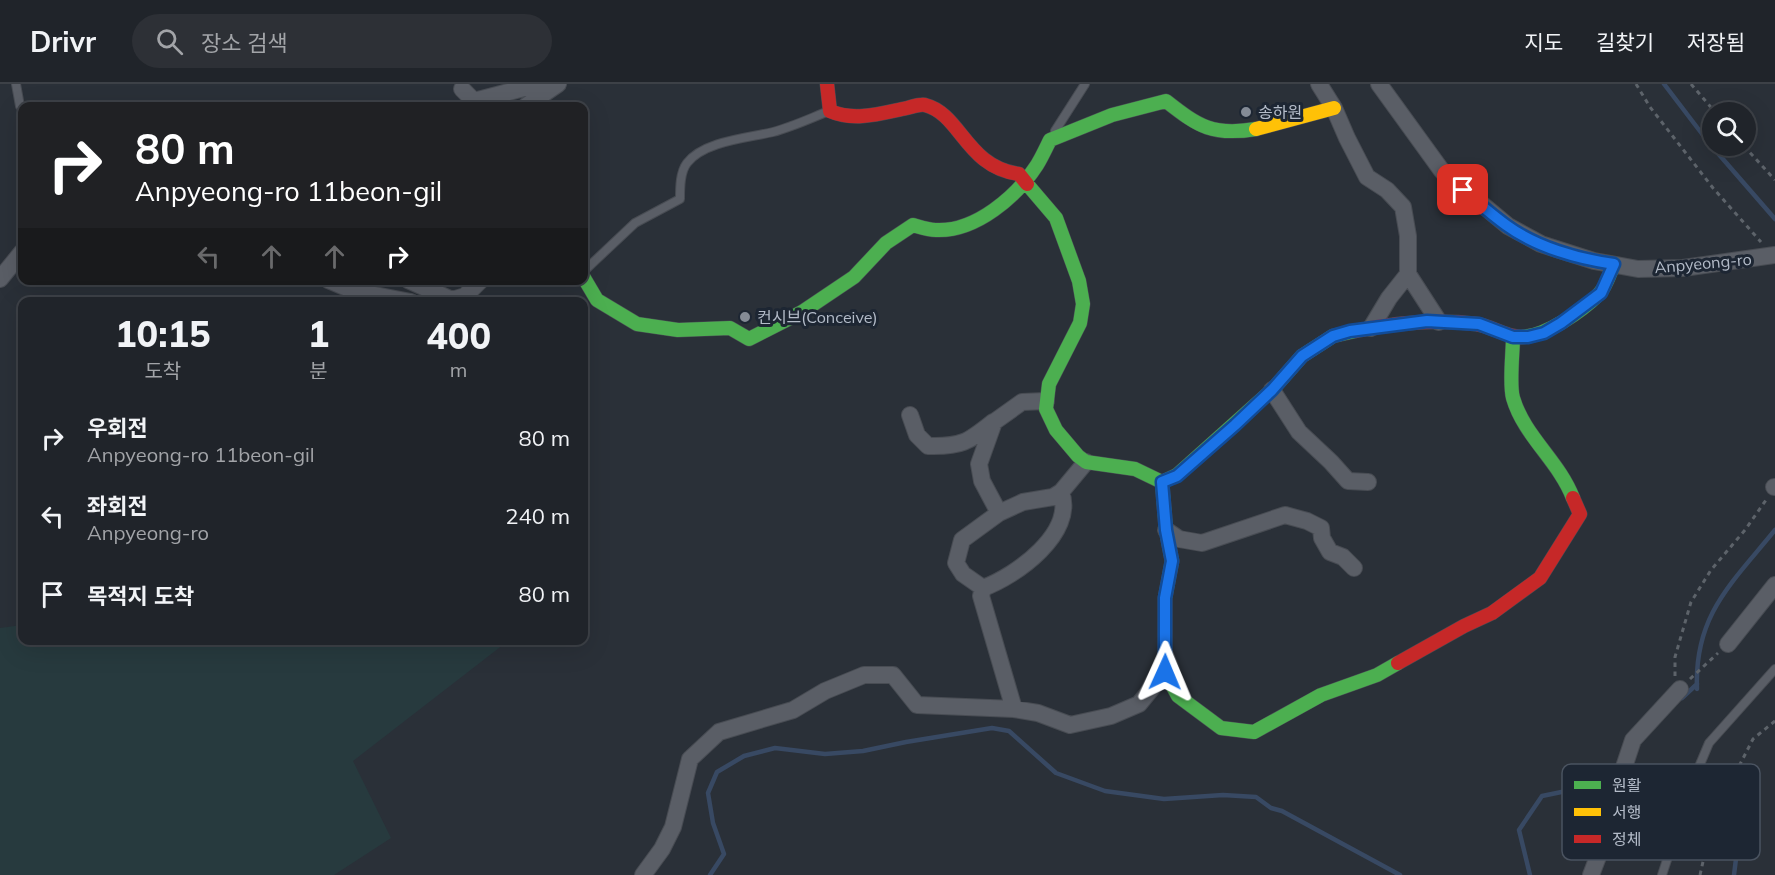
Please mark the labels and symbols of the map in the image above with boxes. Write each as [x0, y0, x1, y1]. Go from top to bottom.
place label: 송하원 [1258, 102, 1302, 122]
marker: 송하원 [1239, 105, 1253, 119]
pin [1437, 164, 1488, 215]
street label: Anpyeong-ro [1654, 249, 1752, 277]
place label: 컨시브(Conceive) [757, 307, 878, 327]
marker: 컨시브(Conceive) [738, 310, 752, 324]
position arrow [1133, 640, 1197, 704]
legend [1562, 764, 1760, 860]
text: 원활 [1612, 775, 1642, 795]
text: 서행 [1612, 802, 1641, 822]
text: 정체 [1612, 829, 1641, 849]

